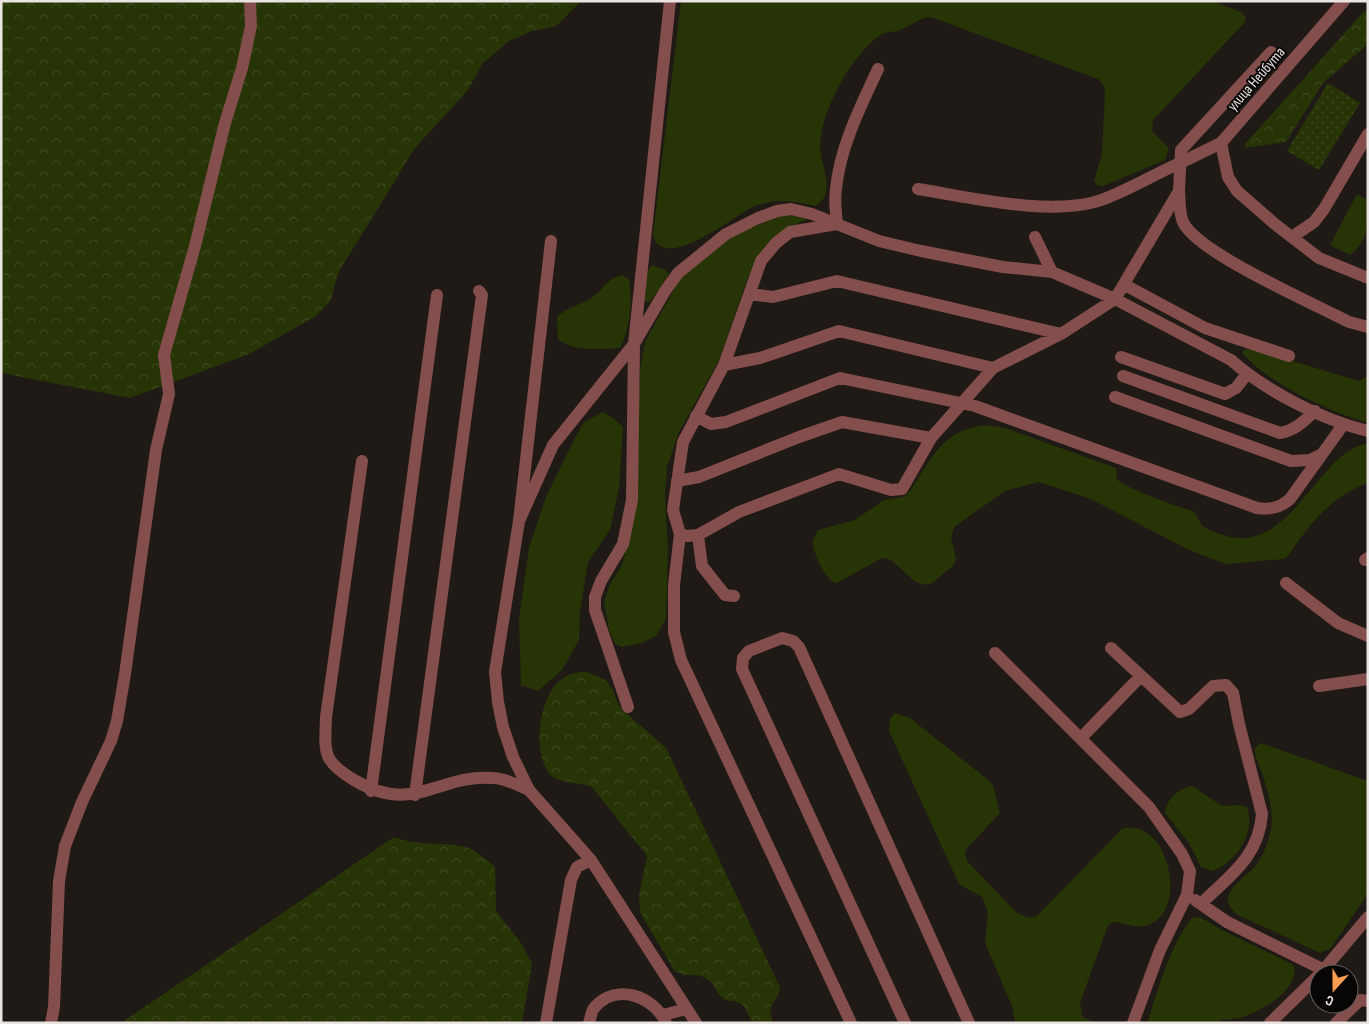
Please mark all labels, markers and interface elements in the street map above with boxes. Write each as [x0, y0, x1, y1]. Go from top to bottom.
street label: улица Нейбута [1223, 43, 1290, 115]
north arrow [1309, 964, 1359, 1014]
text: С [1323, 991, 1336, 1010]

